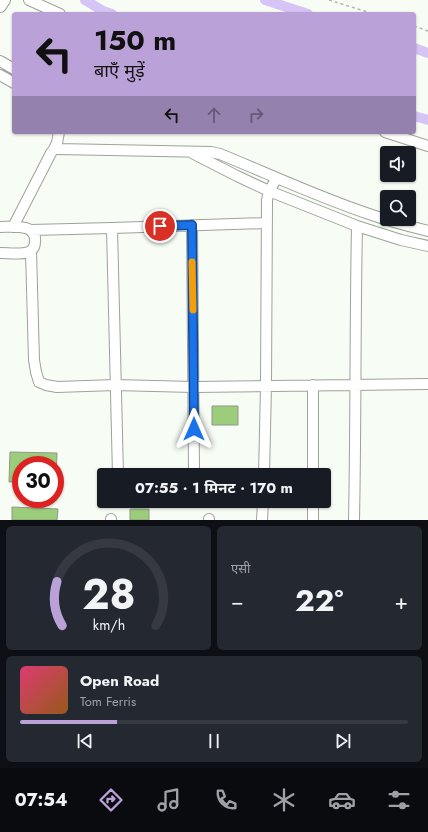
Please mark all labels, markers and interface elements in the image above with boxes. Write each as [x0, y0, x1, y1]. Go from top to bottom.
text: 150 m [94, 20, 176, 61]
icon: left [28, 28, 80, 80]
text: बाएँ मुड़ें [94, 58, 145, 84]
icon: left [161, 104, 183, 126]
icon: ahead [203, 104, 225, 126]
icon: right [245, 104, 267, 126]
map controls [380, 146, 416, 226]
button: sound [380, 146, 416, 182]
button: search [380, 190, 416, 226]
pin [143, 209, 177, 243]
icon: arrive [149, 215, 171, 237]
position arrow [173, 408, 215, 450]
speed limit sign: 30 [12, 456, 64, 508]
text: 07:55 · 1 मिनट · 170 m [135, 477, 293, 499]
text: एसी [231, 559, 250, 578]
text: 28 [82, 564, 135, 625]
text: 22° [295, 579, 343, 622]
text: − [231, 585, 244, 617]
text: + [394, 585, 408, 617]
text: km/h [92, 615, 125, 635]
text: Open Road [80, 670, 159, 692]
text: Tom Ferris [80, 692, 136, 711]
icon: previous [74, 730, 96, 752]
icon: pause [203, 730, 225, 752]
icon: next [332, 730, 354, 752]
icon: directions [97, 786, 125, 814]
icon: music [155, 786, 183, 814]
icon: phone [212, 786, 240, 814]
icon: climate [270, 786, 298, 814]
icon: car [328, 786, 356, 814]
icon: filters [385, 786, 413, 814]
text: 07:54 [15, 787, 68, 813]

